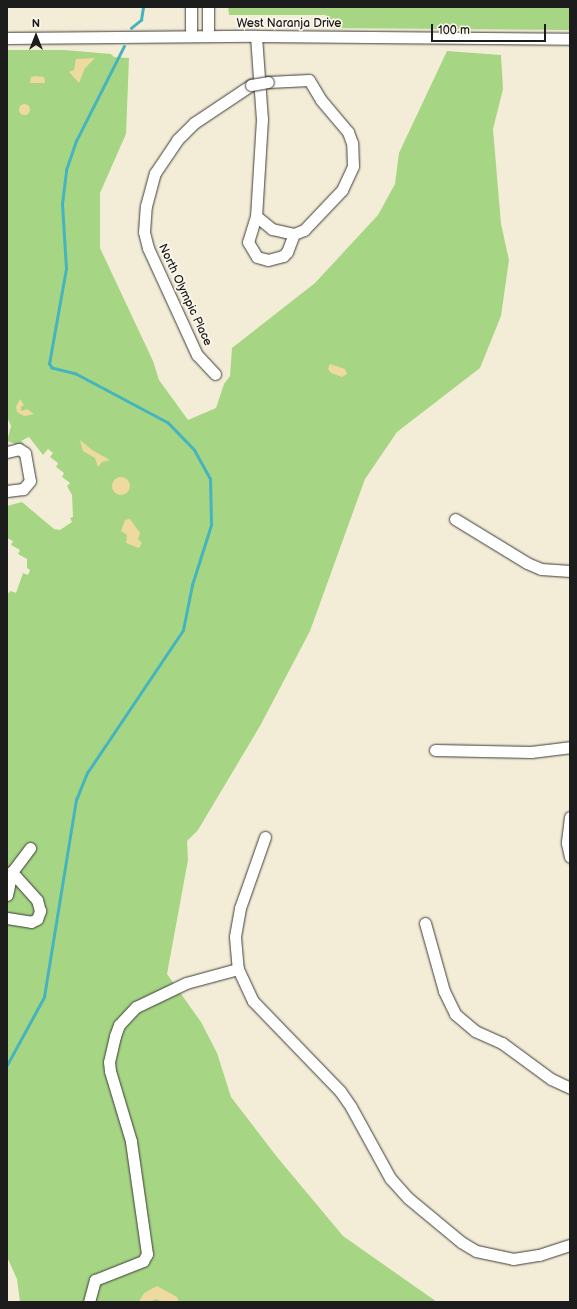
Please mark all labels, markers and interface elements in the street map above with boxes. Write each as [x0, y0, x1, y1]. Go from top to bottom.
north arrow [16, 16, 56, 56]
scale bar [433, 16, 548, 42]
text: N [32, 17, 40, 30]
street label: West Naranja Drive [237, 17, 341, 31]
text: 100 m [438, 23, 470, 38]
street label: North Olympic Place [155, 242, 215, 348]

